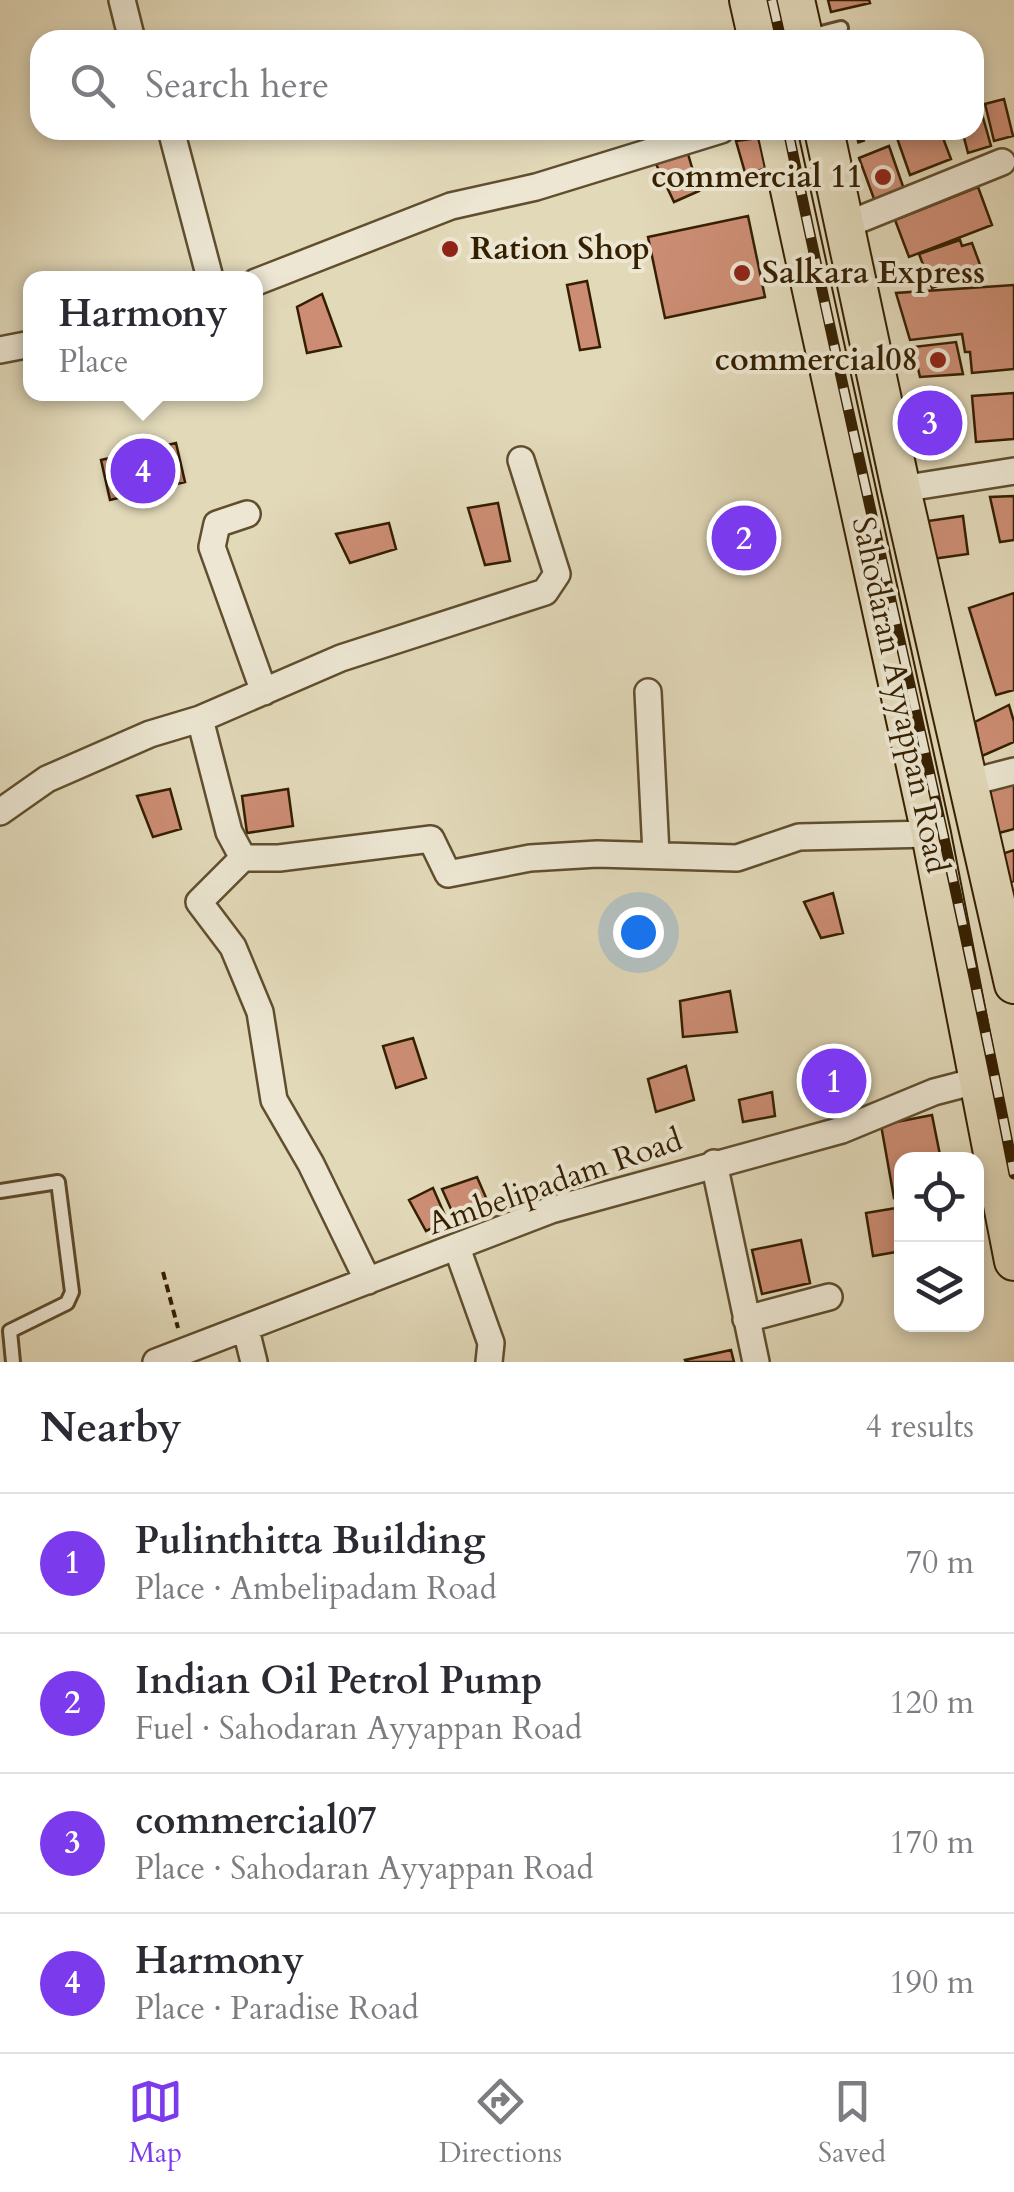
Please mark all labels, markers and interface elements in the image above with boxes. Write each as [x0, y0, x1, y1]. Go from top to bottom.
search box [30, 30, 984, 140]
icon: search [65, 58, 120, 113]
text: Search here [145, 59, 329, 111]
place label: commercial 11 [651, 155, 863, 199]
marker: commercial 11 [872, 166, 894, 188]
place label: Ration Shop [470, 227, 650, 271]
marker: Ration Shop [439, 238, 461, 260]
place label: Salkara Express [762, 251, 985, 295]
marker: Salkara Express [731, 262, 753, 284]
popup [23, 271, 263, 401]
text: Harmony [58, 288, 228, 340]
place label: commercial08 [715, 338, 918, 382]
text: Place [58, 340, 128, 384]
marker: commercial08 [927, 349, 949, 371]
pin: 3 [898, 386, 962, 460]
pin: 4 [110, 434, 176, 508]
pin: 2 [712, 500, 776, 576]
street label: Sahodaran Ayyappan Road [841, 513, 959, 877]
your location [613, 907, 664, 958]
pin: 1 [802, 1044, 866, 1118]
street label: Ambelipadam Road [422, 1118, 688, 1246]
map controls [894, 1152, 984, 1332]
button: locate [894, 1152, 984, 1242]
button: layers [894, 1242, 984, 1332]
text: Nearby [40, 1399, 182, 1456]
text: 4 results [866, 1405, 974, 1449]
text: Pulinthitta Building [135, 1515, 485, 1567]
text: 1 [64, 1541, 81, 1585]
text: 70 m [906, 1541, 974, 1585]
text: Place · Ambelipadam Road [135, 1567, 497, 1611]
text: Indian Oil Petrol Pump [135, 1655, 543, 1707]
text: 2 [64, 1681, 81, 1725]
text: 120 m [889, 1681, 974, 1725]
text: Fuel · Sahodaran Ayyappan Road [135, 1707, 582, 1751]
text: commercial07 [135, 1795, 377, 1847]
text: 3 [64, 1821, 81, 1865]
text: 170 m [889, 1821, 974, 1865]
text: Place · Sahodaran Ayyappan Road [135, 1847, 594, 1891]
text: Harmony [135, 1935, 304, 1987]
text: 4 [64, 1961, 81, 2005]
text: 190 m [889, 1961, 974, 2005]
text: Place · Paradise Road [135, 1987, 419, 2031]
tab: Map [128, 2074, 183, 2172]
tab: Directions [439, 2074, 562, 2172]
tab: Saved [818, 2074, 886, 2172]

